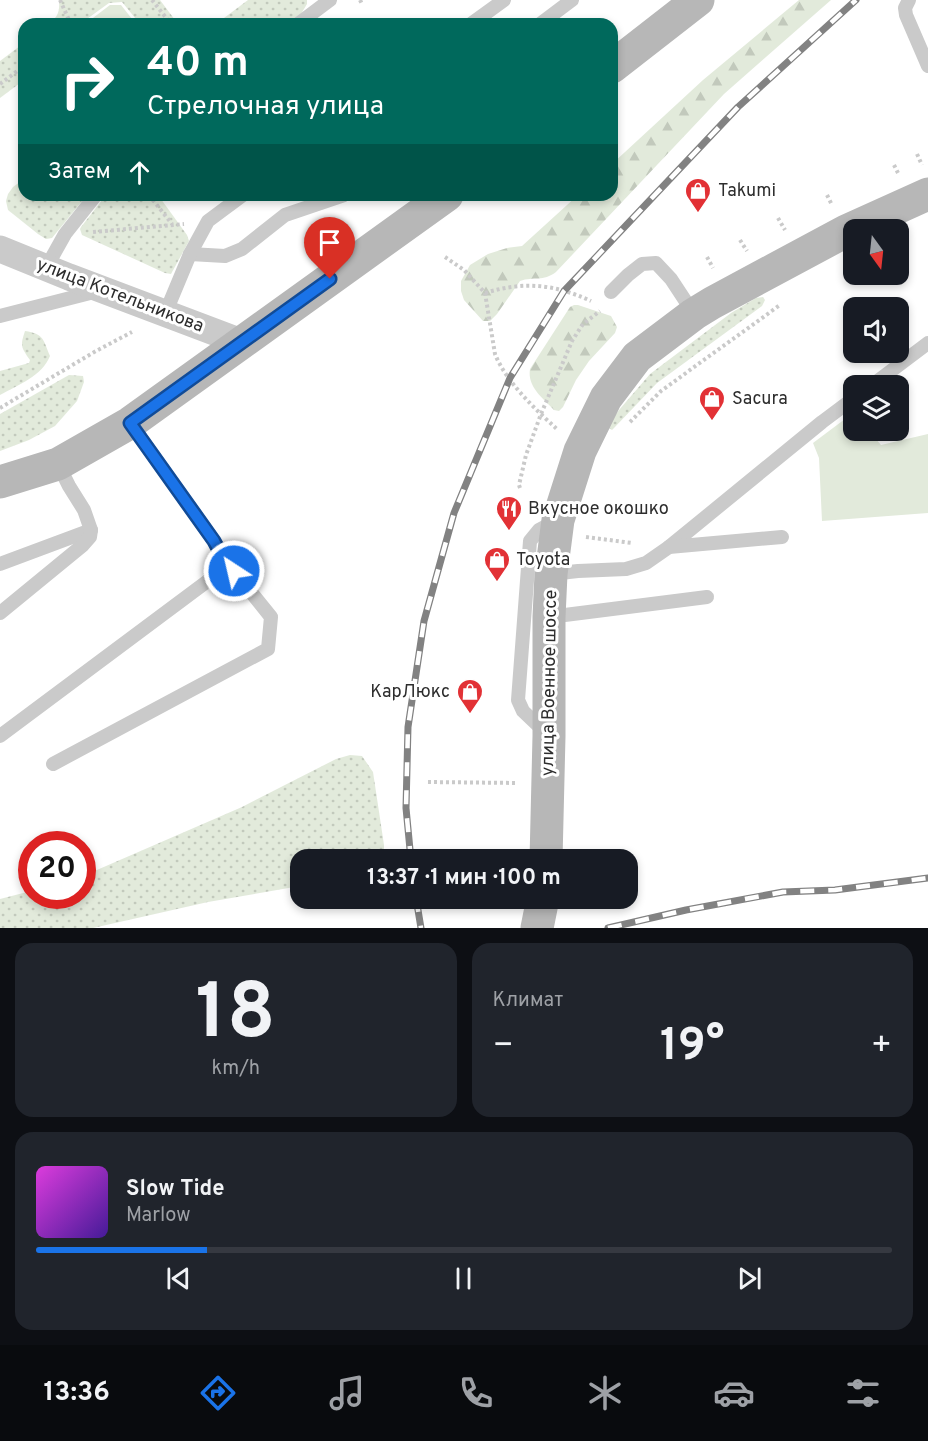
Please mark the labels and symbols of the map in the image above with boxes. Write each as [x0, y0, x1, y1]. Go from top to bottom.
shop icon: Takumi [683, 176, 713, 214]
place label: Takumi [718, 180, 776, 203]
pin [304, 217, 355, 279]
north arrow [843, 219, 909, 285]
street label: улица Котельникова [33, 253, 207, 339]
shop icon: Sacura [697, 384, 727, 422]
place label: Sacura [732, 388, 788, 411]
restaurant icon: Вкусное окошко [494, 494, 524, 532]
place label: Вкусное окошко [528, 498, 669, 521]
position arrow [202, 539, 266, 603]
shop icon: Toyota [482, 545, 512, 583]
place label: Toyota [516, 549, 570, 572]
street label: улица Военное шоссе [537, 590, 563, 776]
shop icon: КарЛюкс [455, 677, 485, 715]
place label: КарЛюкс [370, 681, 450, 704]
speed limit sign: 20 [18, 831, 96, 909]

